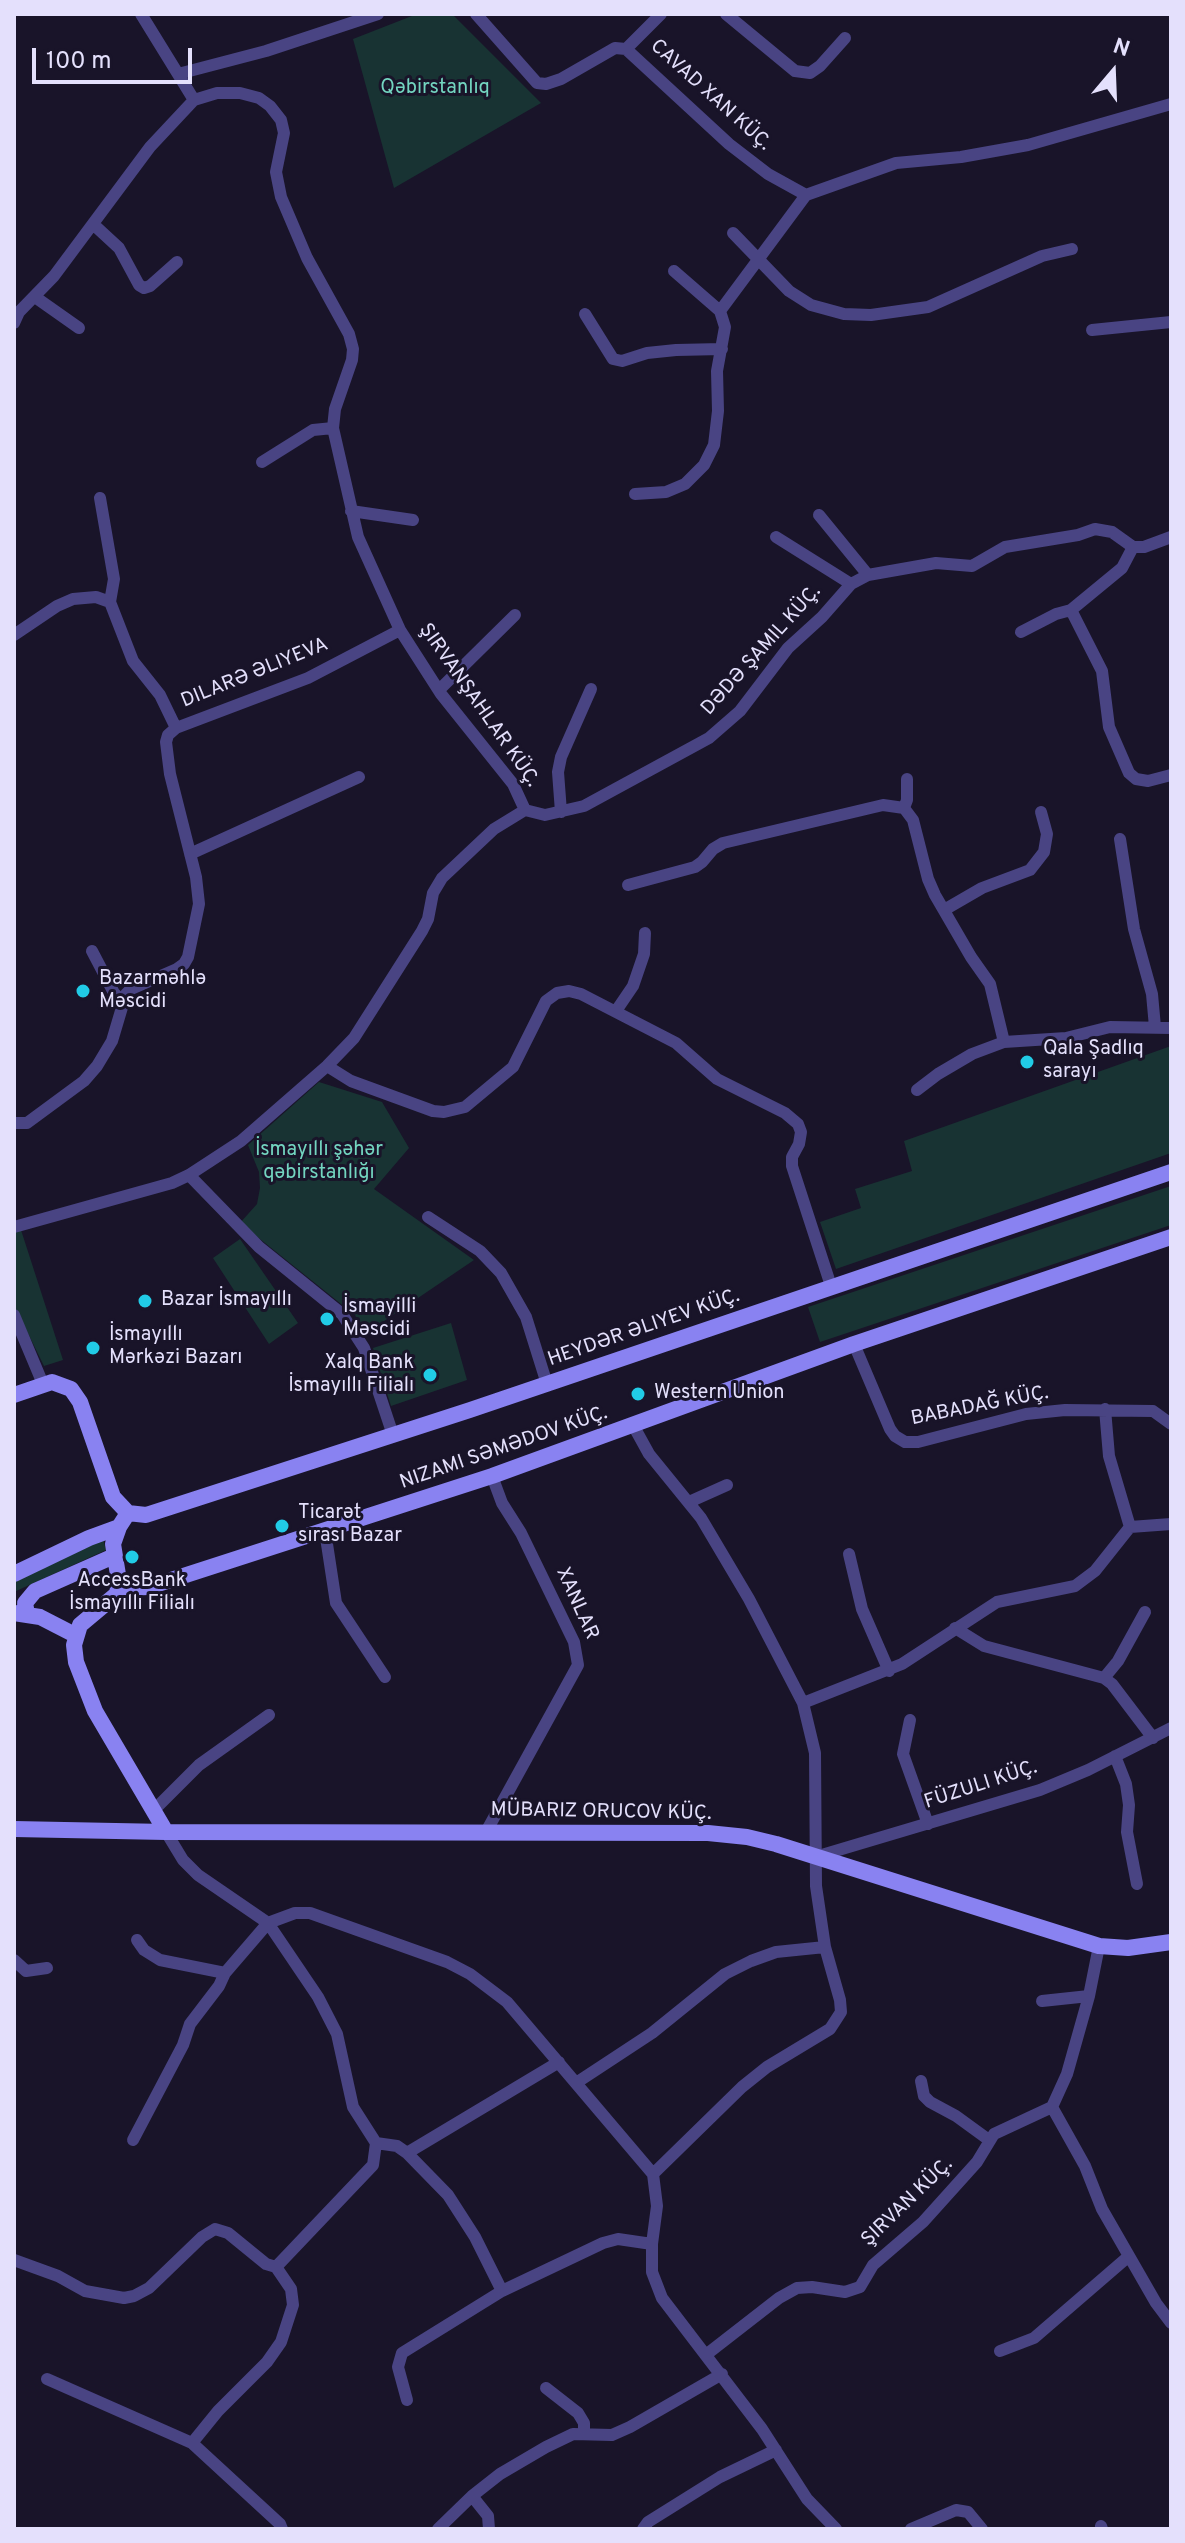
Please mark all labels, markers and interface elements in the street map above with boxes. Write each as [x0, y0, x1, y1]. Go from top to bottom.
scale bar [36, 32, 196, 82]
north arrow [1073, 32, 1153, 112]
text: N [1109, 33, 1133, 64]
street label: CAVAD XAN KÜÇ. [644, 35, 776, 157]
text: 100 m [46, 47, 112, 77]
park label: Qəbirstanlıq [380, 77, 490, 101]
street label: DƏDƏ ŞAMIL KÜÇ. [697, 581, 827, 721]
street label: ŞIRVANŞAHLAR KÜÇ. [412, 620, 544, 792]
street label: DILARƏ ƏLIYEVA [178, 634, 332, 714]
place label: Bazarməhlə Məscidi [99, 968, 206, 1015]
marker: Bazarməhlə Məscidi [74, 982, 92, 1000]
place label: Qala Şadlıq sarayı [1043, 1038, 1144, 1085]
marker: Qala Şadlıq sarayı [1018, 1053, 1036, 1071]
park label: İsmayıllı şəhər qəbirstanlığı [255, 1139, 383, 1186]
street label: HEYDƏR ƏLIYEV KÜÇ. [545, 1285, 743, 1373]
place label: Bazar İsmayıllı [161, 1289, 292, 1313]
marker: Bazar İsmayıllı [136, 1292, 154, 1310]
place label: İsmayilli Məscidi [343, 1296, 416, 1343]
marker: İsmayilli Məscidi [318, 1310, 336, 1328]
place label: İsmayıllı Mərkəzi Bazarı [109, 1324, 242, 1371]
marker: İsmayıllı Mərkəzi Bazarı [84, 1339, 102, 1357]
place label: Xalq Bank İsmayıllı Filialı [288, 1352, 414, 1399]
marker: Xalq Bank İsmayıllı Filialı [421, 1366, 439, 1384]
place label: Western Union [654, 1382, 785, 1406]
street label: BABADAĞ KÜÇ. [909, 1382, 1051, 1432]
marker: Western Union [629, 1385, 647, 1403]
street label: NIZAMI SƏMƏDOV KÜÇ. [397, 1402, 611, 1496]
place label: Ticarət sırası Bazar [298, 1502, 402, 1549]
marker: Ticarət sırası Bazar [273, 1517, 291, 1535]
marker: AccessBank İsmayıllı Filialı [123, 1548, 141, 1566]
street label: XANLAR [549, 1564, 603, 1644]
place label: AccessBank İsmayıllı Filialı [69, 1570, 195, 1617]
street label: FÜZULI KÜÇ. [921, 1756, 1041, 1816]
street label: MÜBARIZ ORUCOV KÜÇ. [490, 1799, 712, 1827]
street label: ŞIRVAN KÜÇ. [857, 2153, 959, 2253]

